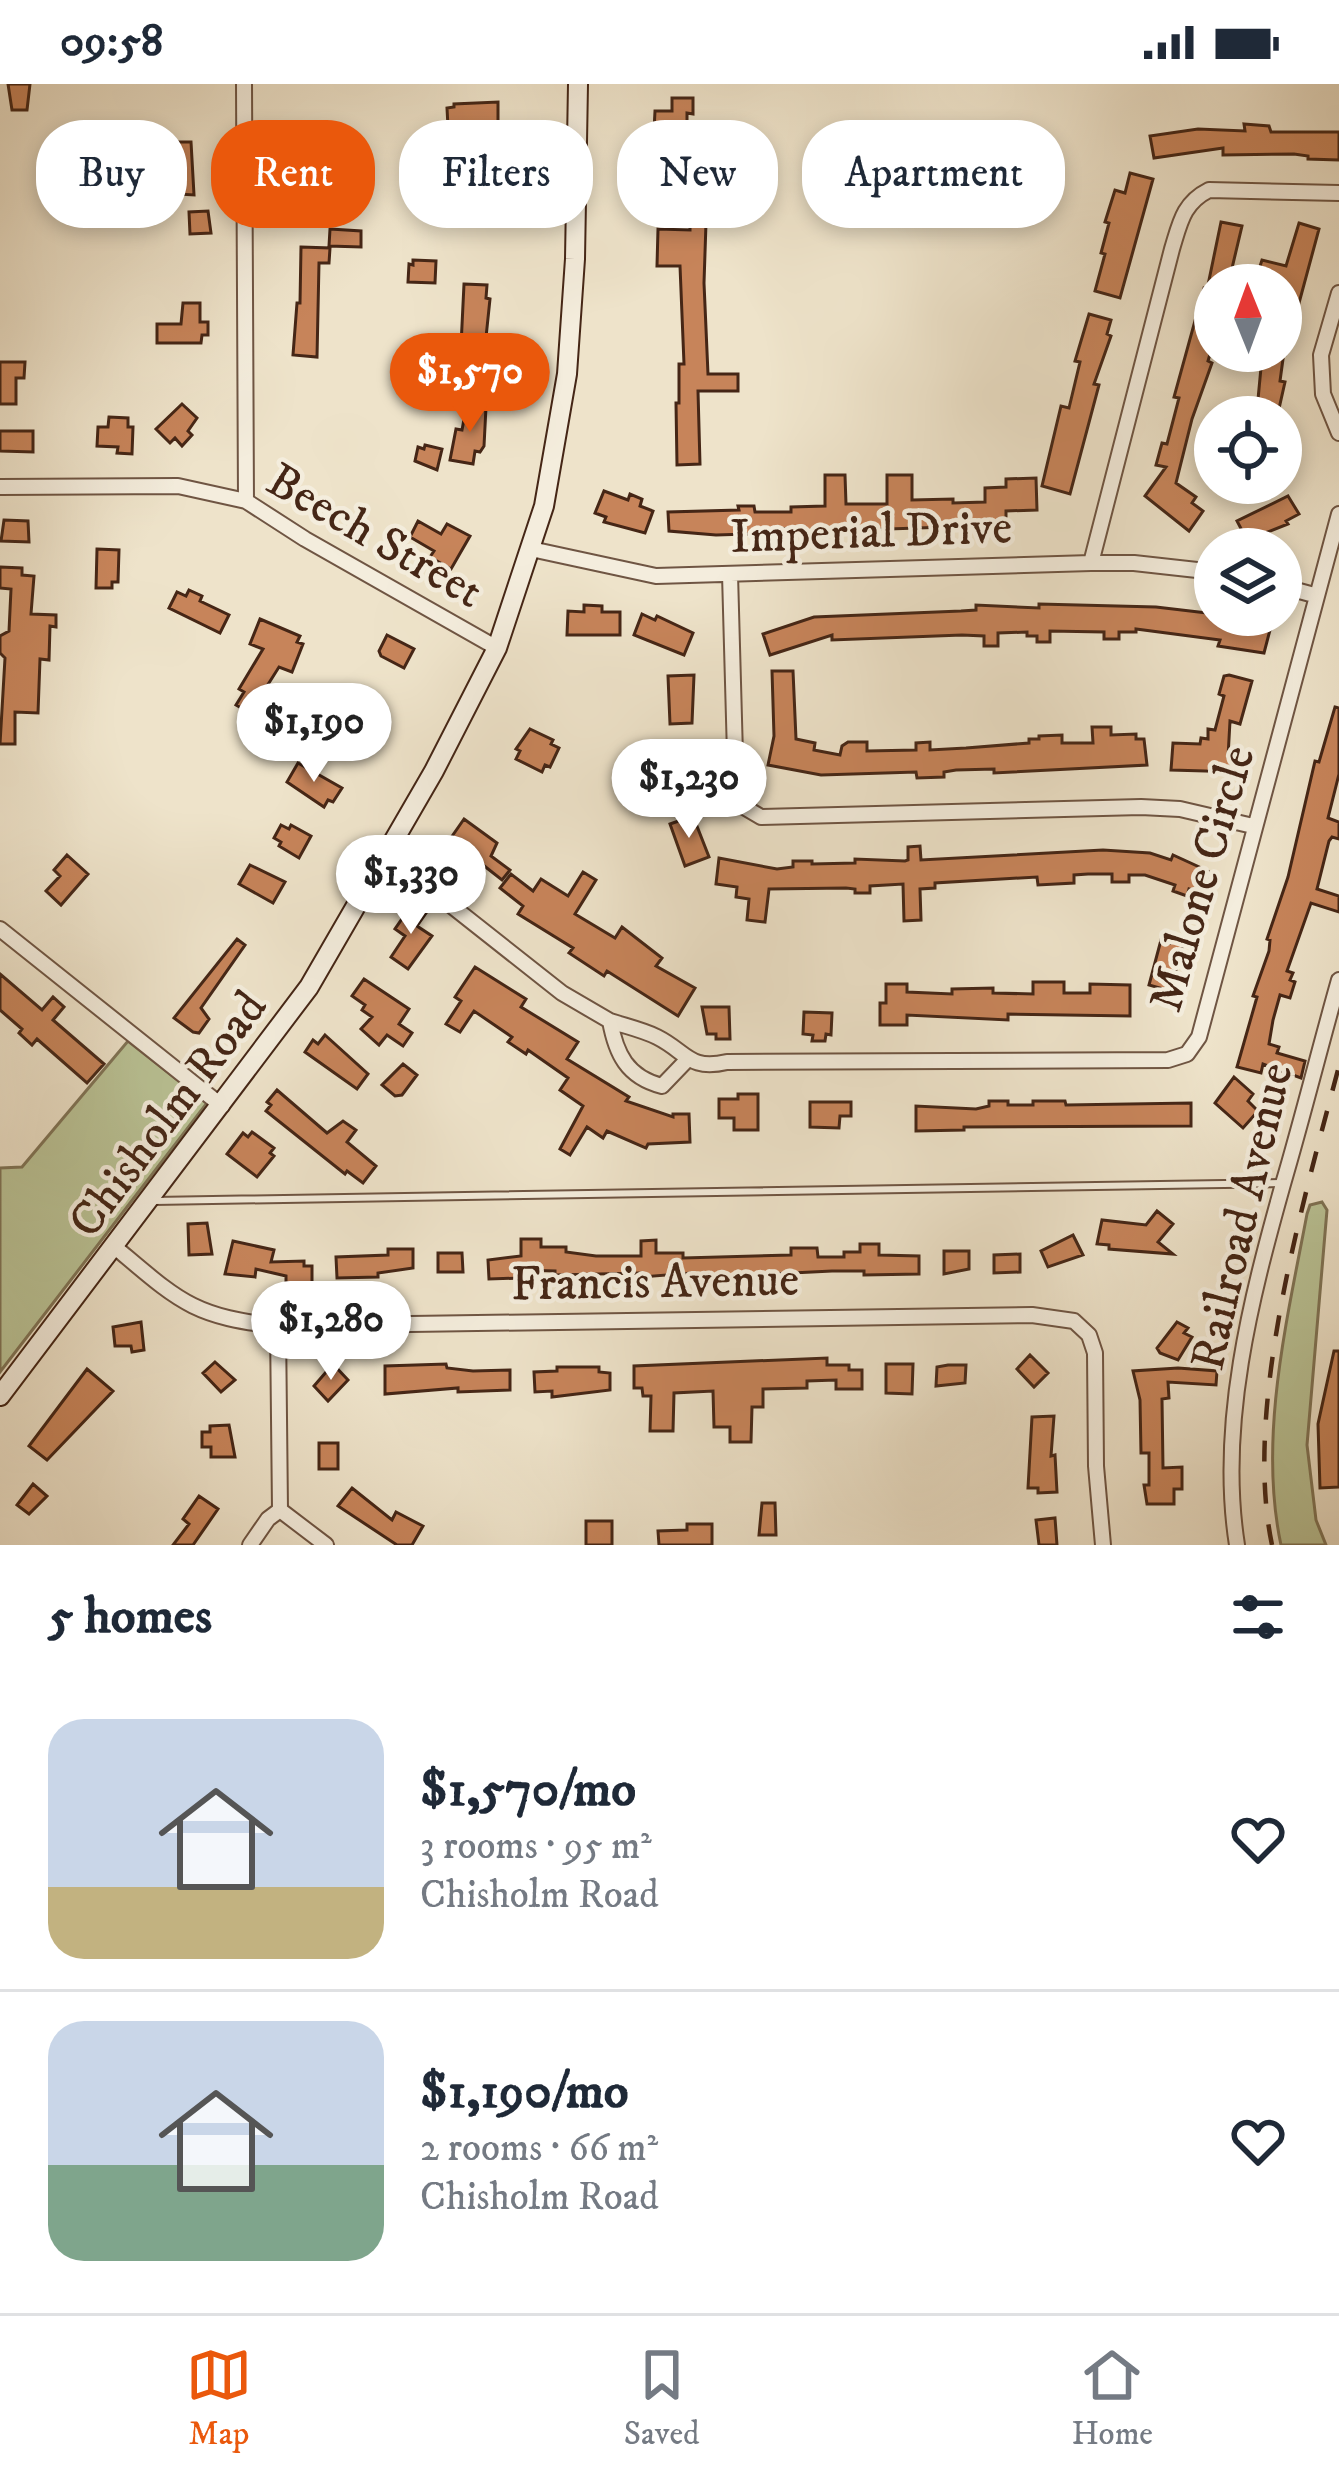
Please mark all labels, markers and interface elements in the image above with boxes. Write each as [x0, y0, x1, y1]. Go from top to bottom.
text: 09:58 [60, 14, 163, 70]
chip: Buy [36, 120, 187, 228]
chip: Rent [211, 120, 375, 228]
chip: Filters [399, 120, 593, 228]
chip: New [617, 120, 778, 228]
chip: Apartment [802, 120, 1065, 228]
north arrow [1194, 264, 1302, 372]
map controls [1194, 264, 1302, 636]
pin: $1,570 [372, 333, 568, 435]
text: $1,570 [417, 347, 523, 396]
button: locate [1194, 396, 1302, 504]
street label: Beech Street [256, 451, 493, 623]
street label: Imperial Drive [729, 498, 1013, 568]
button: layers [1194, 528, 1302, 636]
pin: $1,190 [216, 683, 412, 785]
text: $1,190 [264, 697, 364, 746]
pin: $1,230 [591, 739, 787, 841]
street label: Malone Circle [1136, 739, 1269, 1019]
text: $1,230 [639, 753, 739, 802]
pin: $1,330 [313, 835, 509, 937]
text: $1,330 [363, 849, 459, 898]
street label: Chisholm Road [56, 979, 281, 1250]
street label: Railroad Avenue [1178, 1057, 1307, 1376]
street label: Francis Avenue [511, 1250, 800, 1316]
pin: $1,280 [233, 1281, 429, 1383]
text: $1,280 [278, 1295, 384, 1344]
icon: filters [1225, 1584, 1291, 1650]
text: 5 homes [48, 1585, 212, 1649]
text: $1,570/mo [420, 1758, 636, 1822]
icon: home [144, 1767, 288, 1911]
icon: heart [1225, 1806, 1291, 1872]
text: 3 rooms · 95 m² [420, 1822, 652, 1871]
text: Chisholm Road [420, 1871, 659, 1920]
text: $1,190/mo [420, 2060, 629, 2124]
icon: home [144, 2069, 288, 2213]
icon: heart [1225, 2108, 1291, 2174]
text: 2 rooms · 66 m² [420, 2124, 658, 2173]
text: Chisholm Road [420, 2173, 659, 2222]
tab: Map [186, 2342, 252, 2455]
tab: Saved [624, 2342, 700, 2455]
tab: Home [1071, 2342, 1153, 2455]

